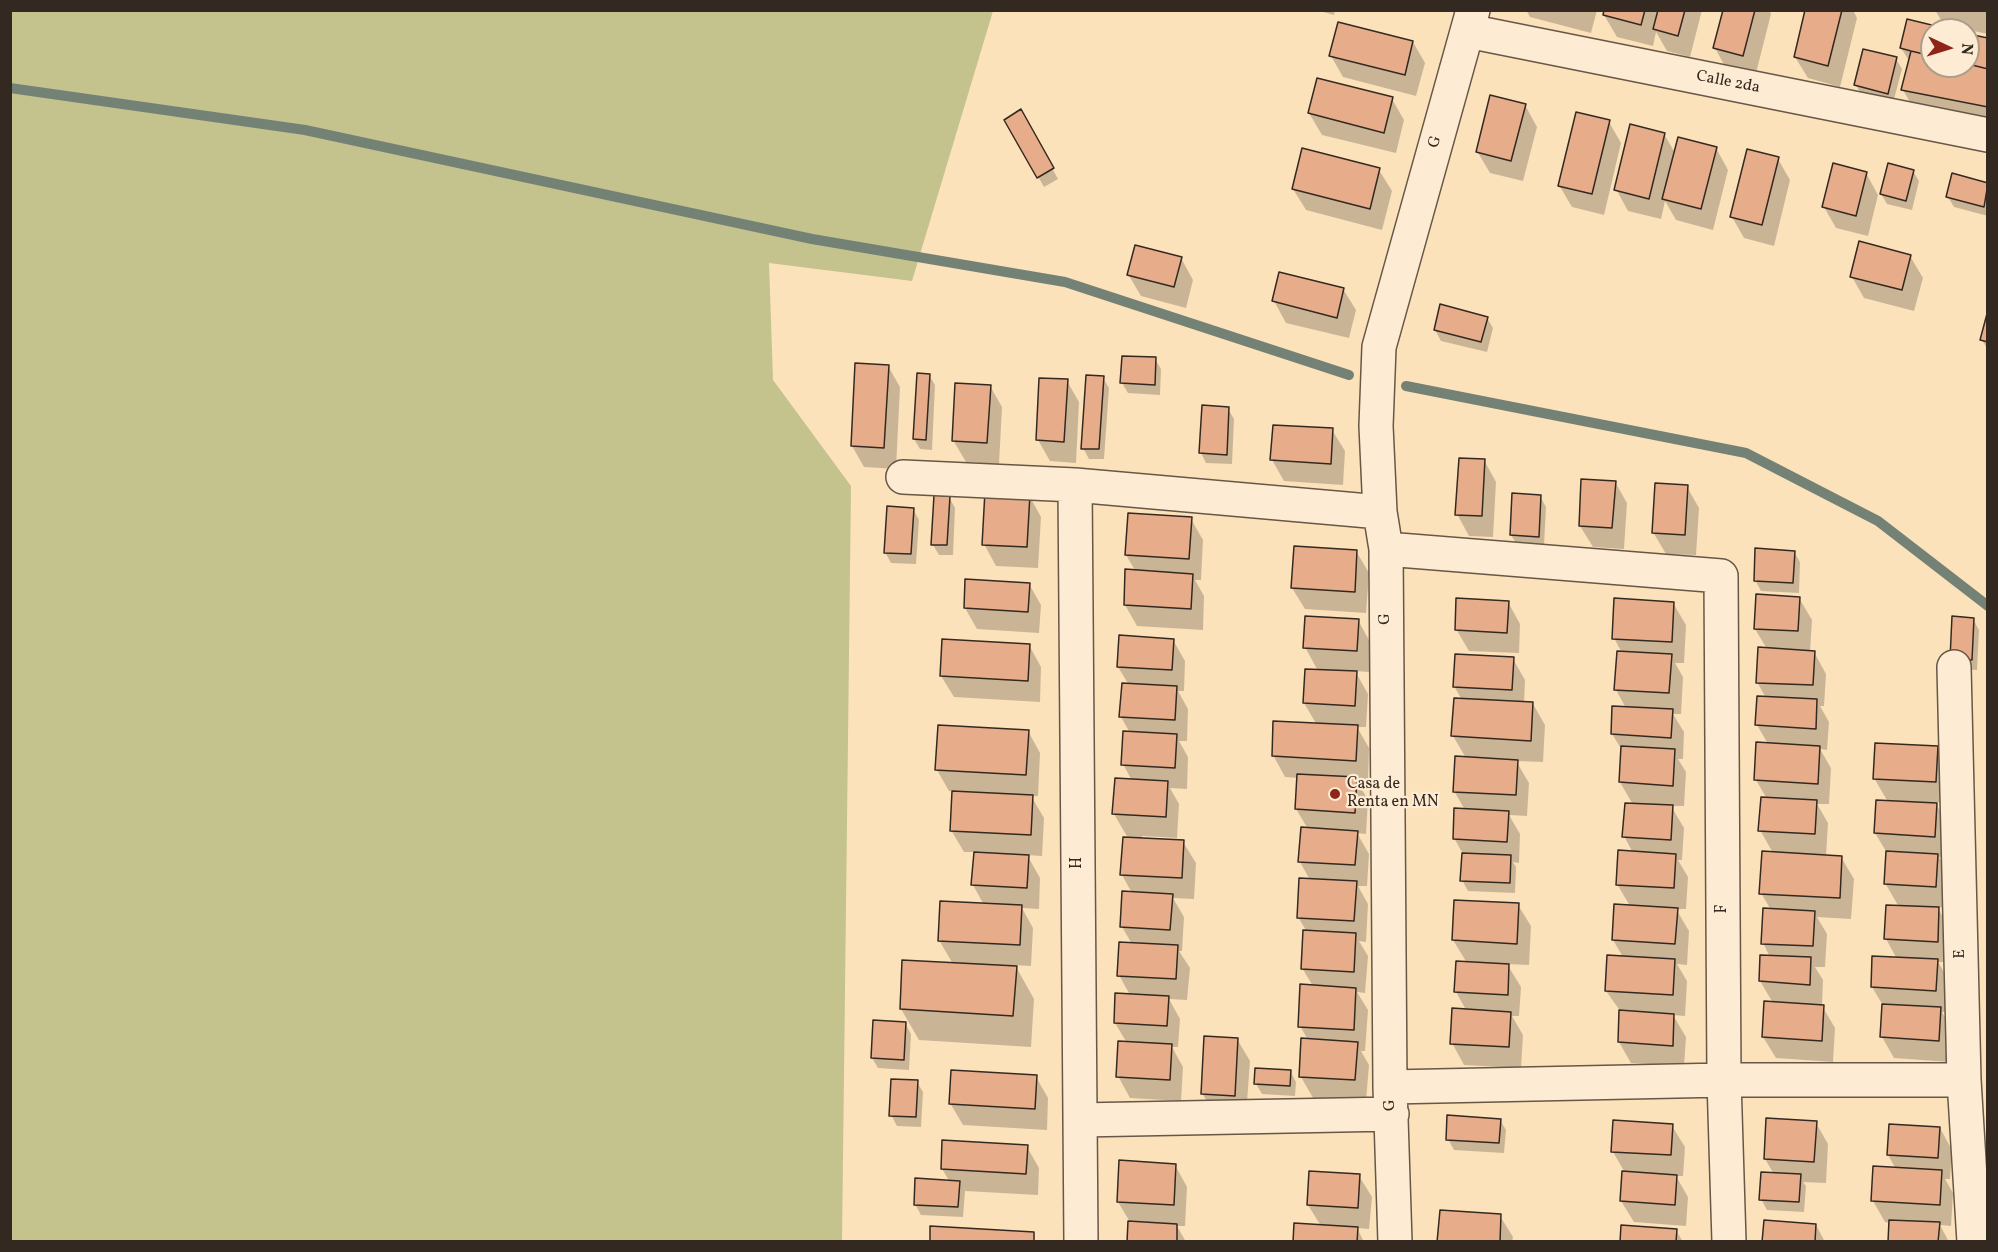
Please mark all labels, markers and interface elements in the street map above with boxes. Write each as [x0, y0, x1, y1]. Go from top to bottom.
north arrow [1920, 18, 1980, 78]
text: N [1955, 43, 1977, 56]
street label: Calle 2da [1695, 67, 1761, 99]
street label: G [1425, 134, 1447, 150]
street label: G [1376, 613, 1396, 625]
place label: Casa de Renta en MN [1347, 775, 1439, 813]
marker: Casa de Renta en MN [1328, 787, 1342, 801]
street label: H [1068, 857, 1088, 869]
street label: F [1713, 905, 1733, 913]
street label: E [1951, 949, 1971, 959]
street label: G [1381, 1099, 1401, 1111]

